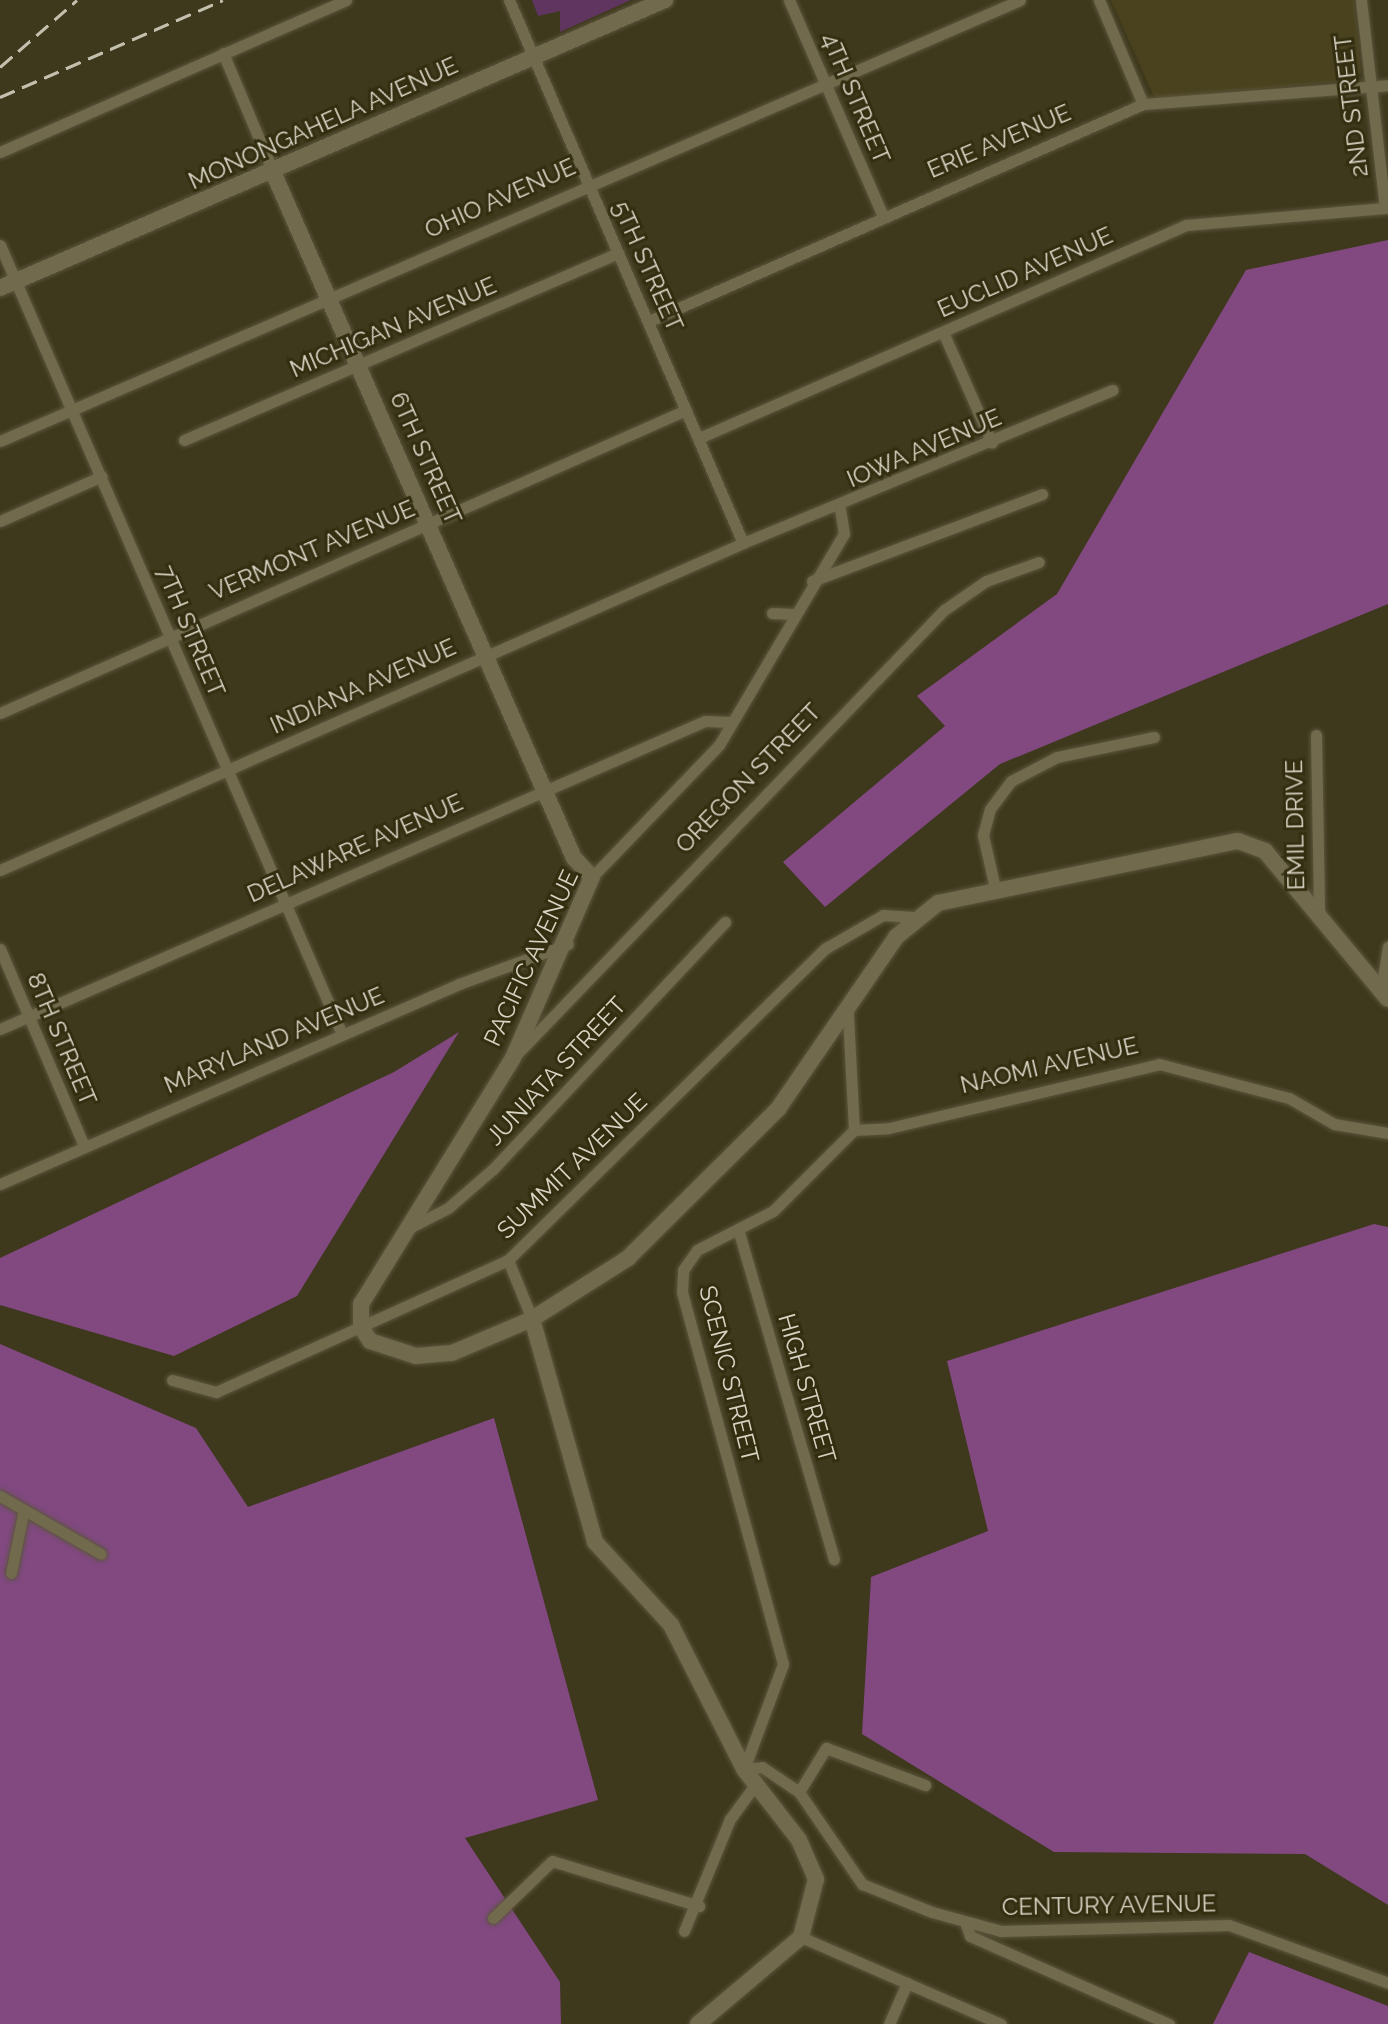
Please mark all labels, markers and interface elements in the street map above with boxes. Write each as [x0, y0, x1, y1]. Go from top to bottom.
street label: 4TH STREET [816, 28, 896, 168]
street label: 2ND STREET [1328, 33, 1374, 179]
street label: MONONGAHELA AVENUE [183, 50, 463, 196]
street label: ERIE AVENUE [923, 98, 1075, 184]
street label: OHIO AVENUE [420, 152, 580, 244]
street label: 5TH STREET [606, 196, 690, 336]
street label: EUCLID AVENUE [933, 220, 1117, 324]
street label: MICHIGAN AVENUE [285, 270, 501, 384]
street label: 6TH STREET [384, 387, 468, 529]
street label: IOWA AVENUE [842, 402, 1006, 494]
street label: VERMONT AVENUE [204, 493, 420, 607]
street label: 7TH STREET [150, 561, 232, 701]
street label: INDIANA AVENUE [265, 632, 461, 740]
street label: OREGON STREET [669, 697, 827, 859]
street label: EMIL DRIVE [1279, 759, 1311, 891]
street label: DELAWARE AVENUE [242, 787, 468, 909]
street label: PACIFIC AVENUE [478, 865, 584, 1051]
street label: 8TH STREET [21, 968, 103, 1110]
street label: MARYLAND AVENUE [159, 980, 389, 1100]
street label: JUNIATA STREET [480, 991, 632, 1151]
street label: NAOMI AVENUE [957, 1030, 1141, 1100]
street label: SUMMIT AVENUE [491, 1087, 653, 1245]
street label: SCENIC STREET [693, 1282, 765, 1466]
street label: HIGH STREET [772, 1310, 842, 1466]
street label: CENTURY AVENUE [1001, 1889, 1217, 1921]

